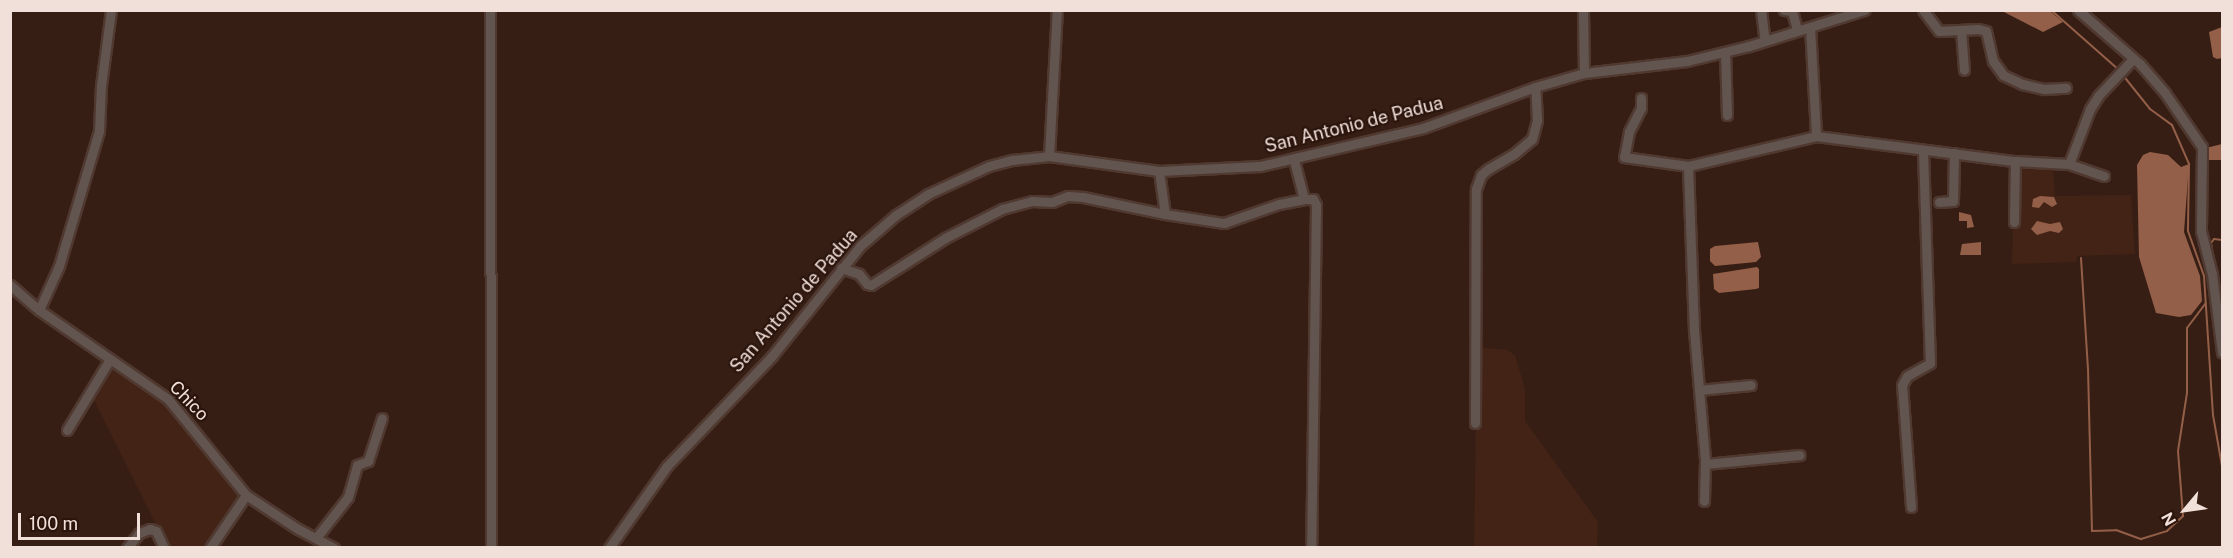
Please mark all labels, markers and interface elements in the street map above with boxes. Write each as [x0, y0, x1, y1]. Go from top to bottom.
street label: San Antonio de Padua [1262, 92, 1446, 158]
street label: San Antonio de Padua [726, 225, 862, 377]
street label: Chico [165, 377, 213, 425]
north arrow [2155, 480, 2215, 540]
scale bar [21, 501, 142, 539]
text: N [2157, 509, 2180, 529]
text: 100 m [29, 513, 78, 534]

